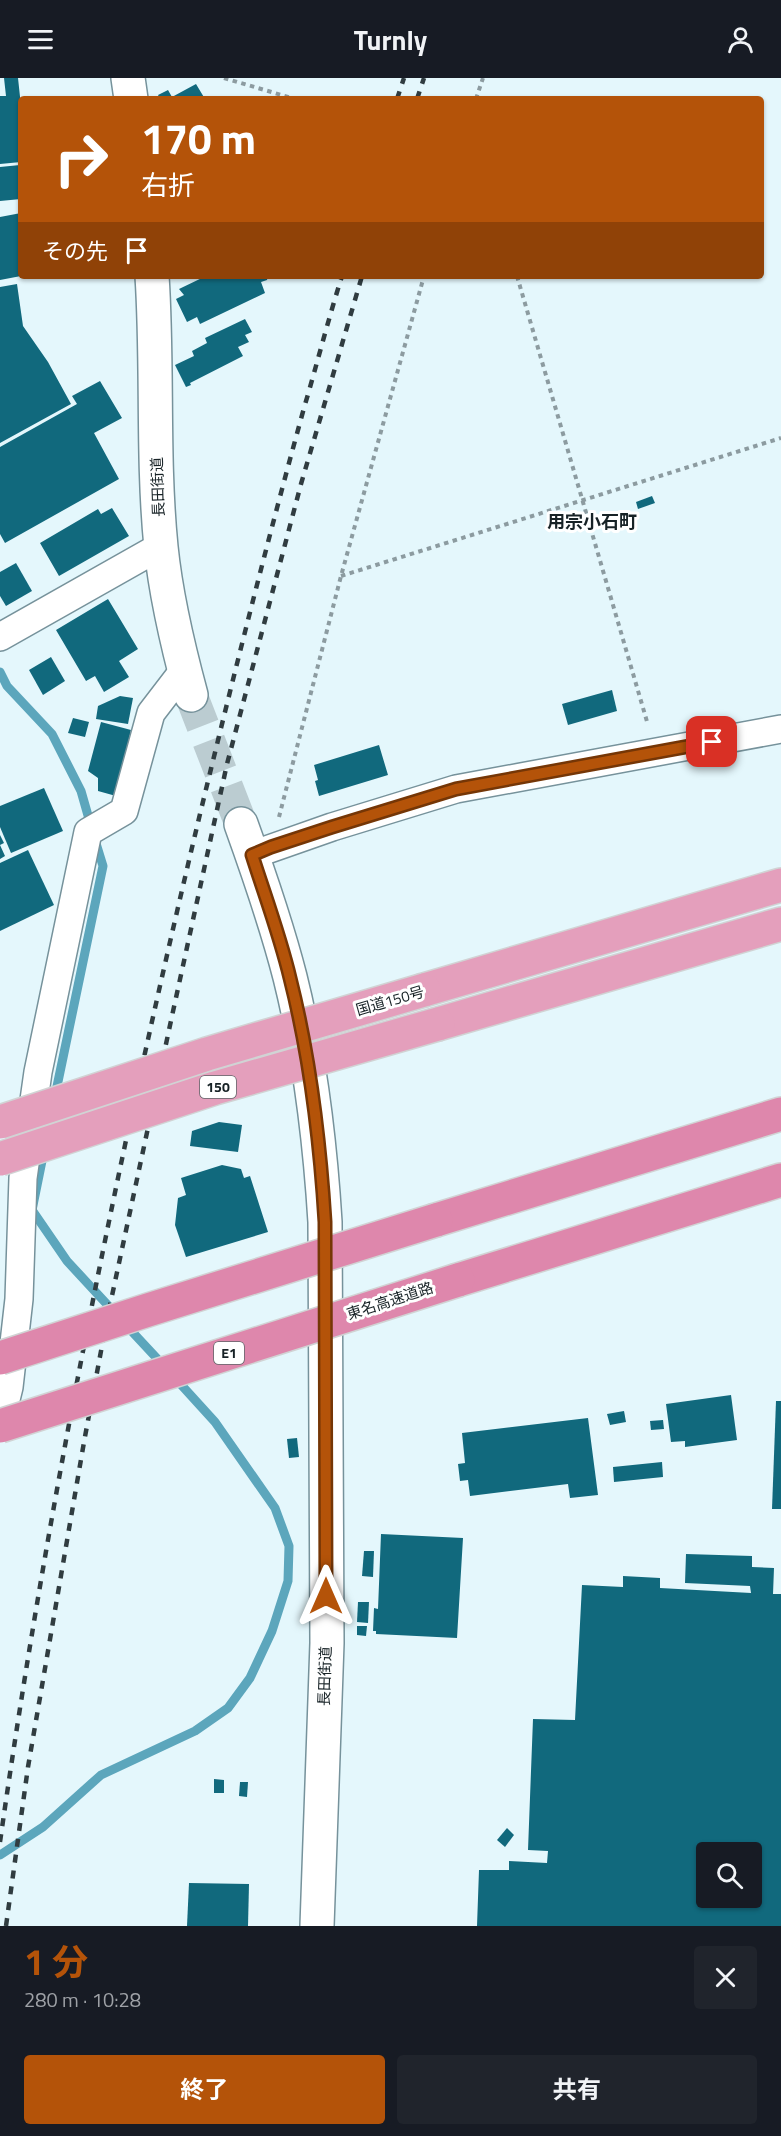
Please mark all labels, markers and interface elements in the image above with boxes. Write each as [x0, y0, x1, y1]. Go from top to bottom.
text: Turnly [354, 19, 427, 60]
icon: menu [24, 23, 57, 56]
icon: person [724, 23, 757, 56]
text: 170 m [141, 106, 256, 170]
icon: right [42, 120, 120, 198]
text: 右折 [141, 164, 195, 205]
text: その先 [42, 234, 108, 268]
icon: arrive [120, 234, 153, 267]
street label: 長田街道 [145, 457, 170, 517]
district label: 用宗小石町 [547, 508, 637, 535]
pin [686, 716, 737, 767]
icon: arrive [695, 725, 728, 758]
street label: 国道150号 [353, 980, 427, 1021]
road number: 150 [200, 1076, 236, 1098]
street label: 東名高速道路 [343, 1276, 436, 1325]
road number: E1 [214, 1342, 244, 1364]
position arrow [294, 1564, 358, 1628]
street label: 長田街道 [312, 1646, 337, 1706]
map controls [696, 1842, 762, 1908]
button: search [696, 1842, 762, 1908]
text: 1 分 [24, 1934, 88, 1989]
button: close [694, 1946, 757, 2009]
text: 280 m · 10:28 [24, 1984, 141, 2015]
button: 終了 [24, 2055, 385, 2124]
button: 共有 [397, 2055, 757, 2124]

